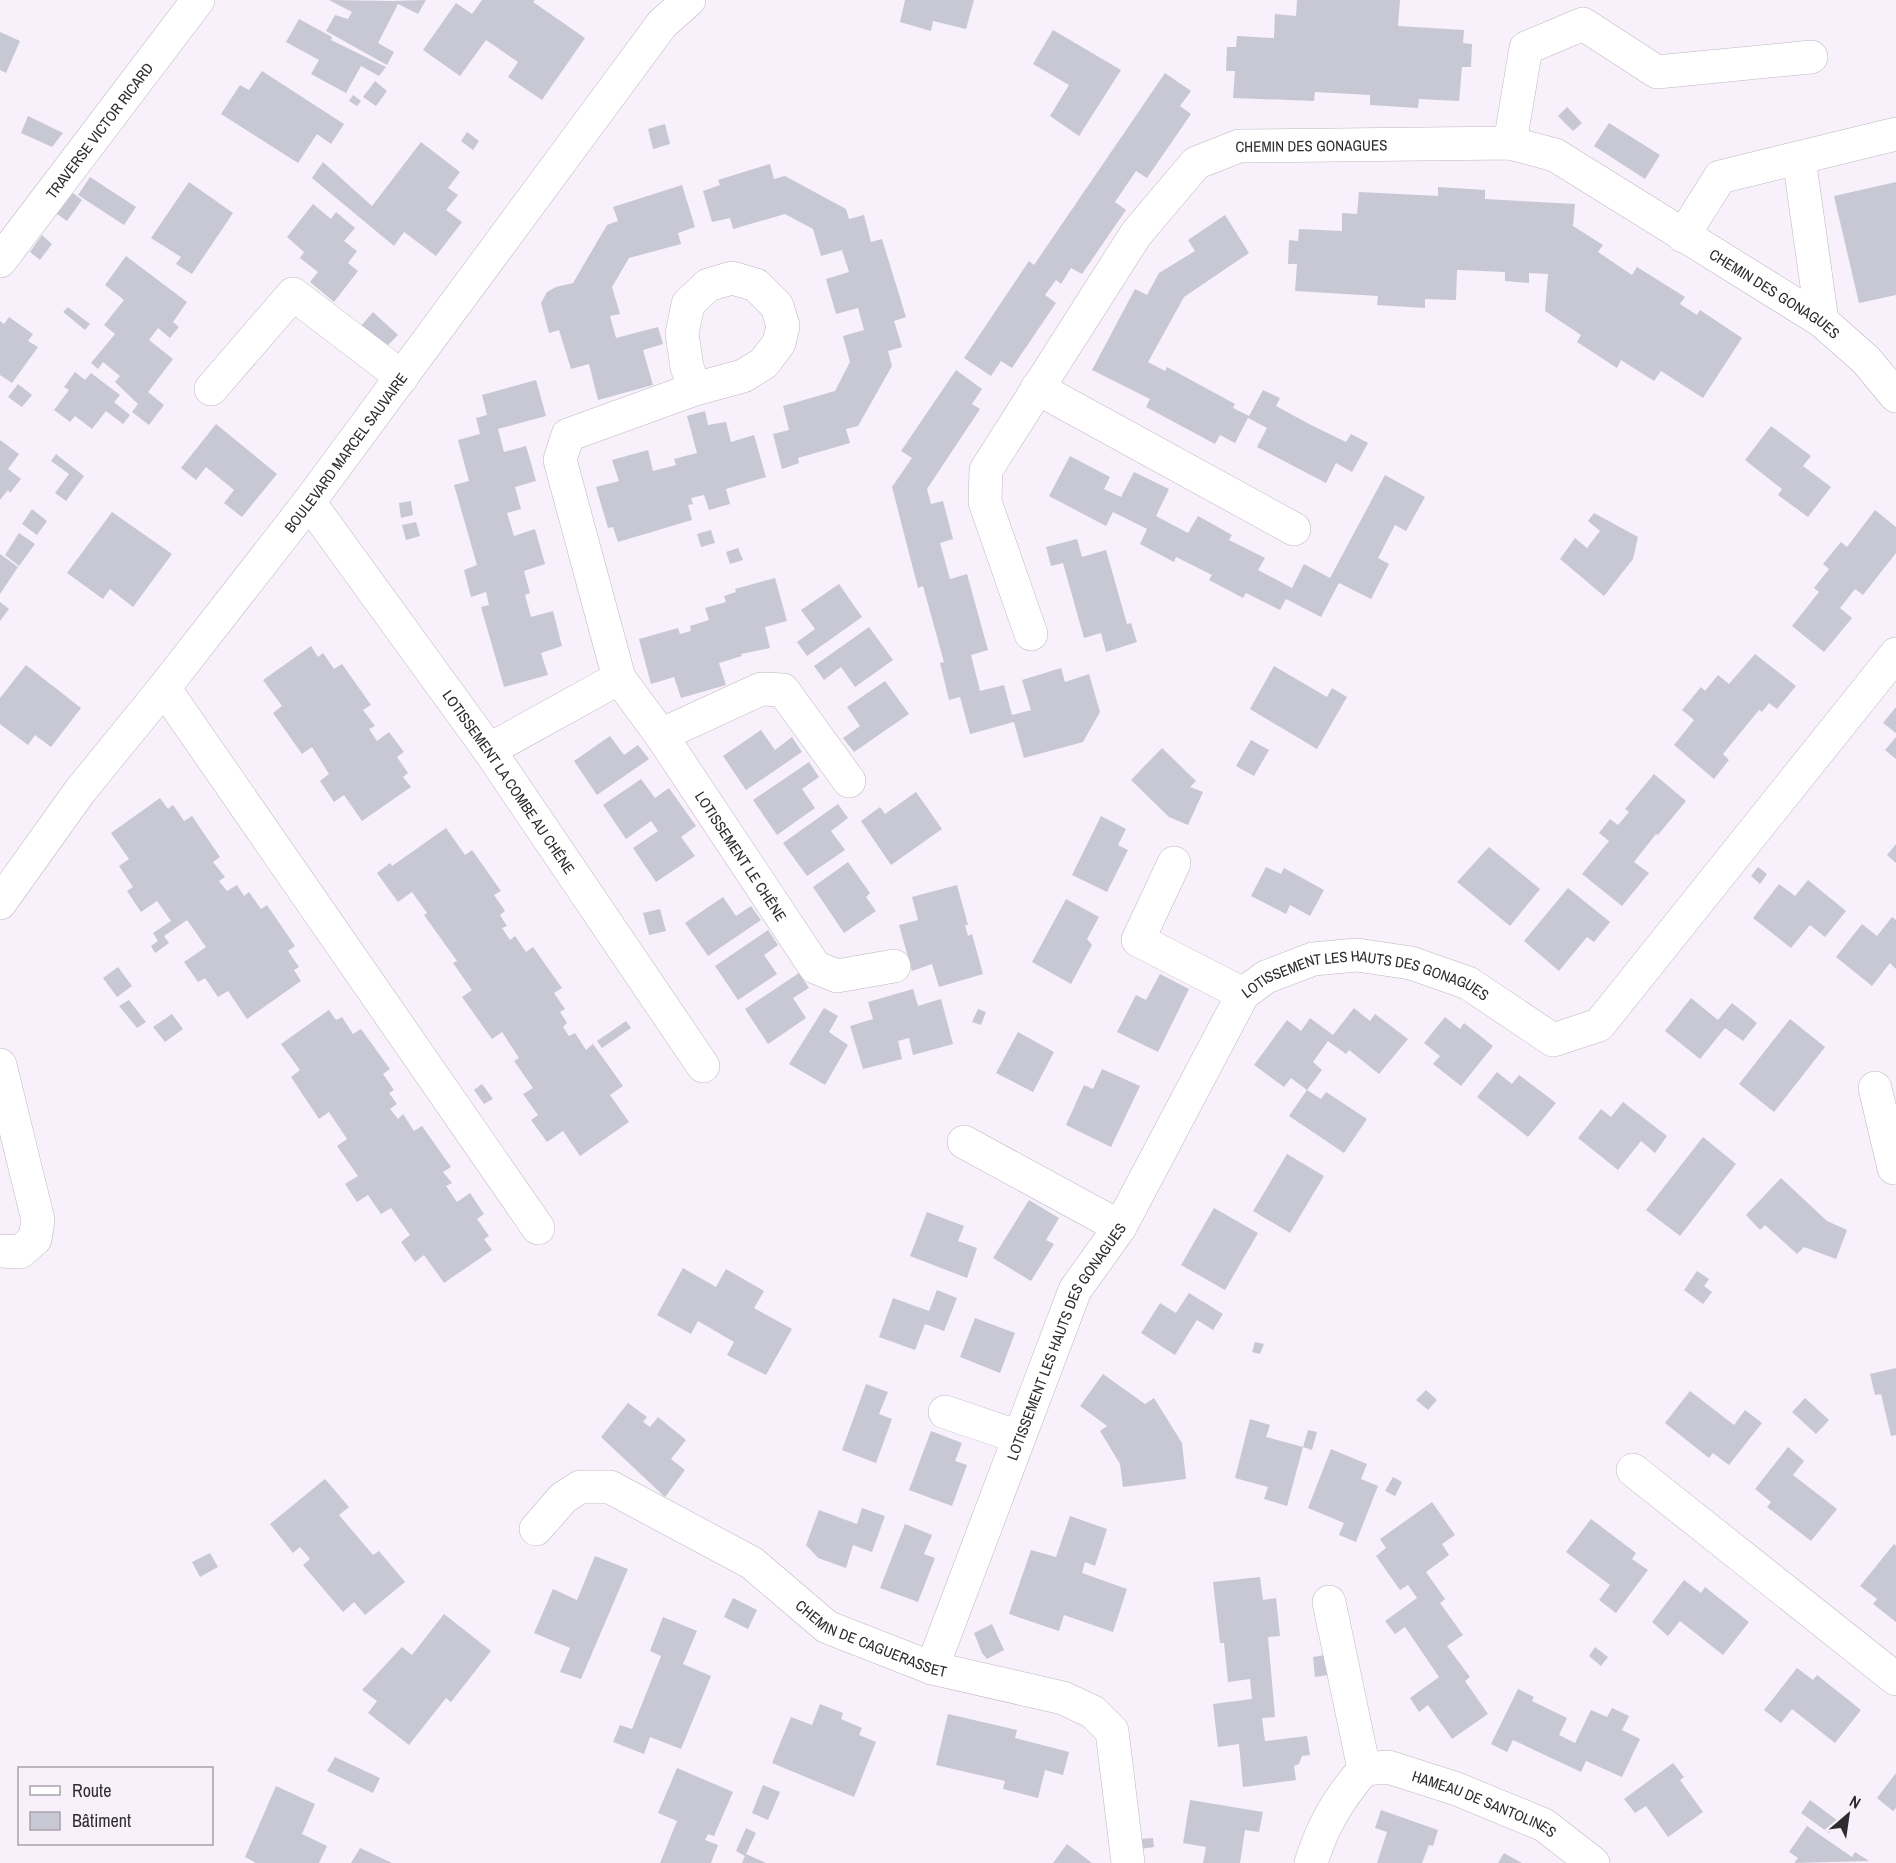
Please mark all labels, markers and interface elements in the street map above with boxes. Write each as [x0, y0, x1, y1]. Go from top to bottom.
street label: TRAVERSE VICTOR RICARD [41, 58, 158, 203]
street label: CHEMIN DES GONAGUES [1235, 134, 1387, 157]
street label: CHEMIN DES GONAGUES [1706, 243, 1845, 343]
street label: BOULEVARD MARCEL SAUVAIRE [279, 368, 412, 536]
street label: LOTISSEMENT LA COMBE AU CHÊNE [438, 685, 580, 878]
street label: LOTISSEMENT LE CHÊNE [691, 787, 792, 925]
text: LOTISSEMENT LES HAUTS DES GONAGUES [1237, 944, 1494, 1005]
street label: LOTISSEMENT LES HAUTS DES GONAGUES [1236, 992, 1498, 1010]
street label: LOTISSEMENT LES HAUTS DES GONAGUES [1001, 1218, 1131, 1463]
street label: CHEMIN DE CAGUERASSET [791, 1594, 949, 1682]
street label: HAMEAU DE SANTOLINES [1410, 1765, 1561, 1842]
legend [18, 1767, 213, 1845]
text: Route [72, 1778, 111, 1803]
north arrow [1818, 1785, 1878, 1845]
text: N [1846, 1790, 1865, 1814]
text: Bâtiment [72, 1808, 131, 1833]

